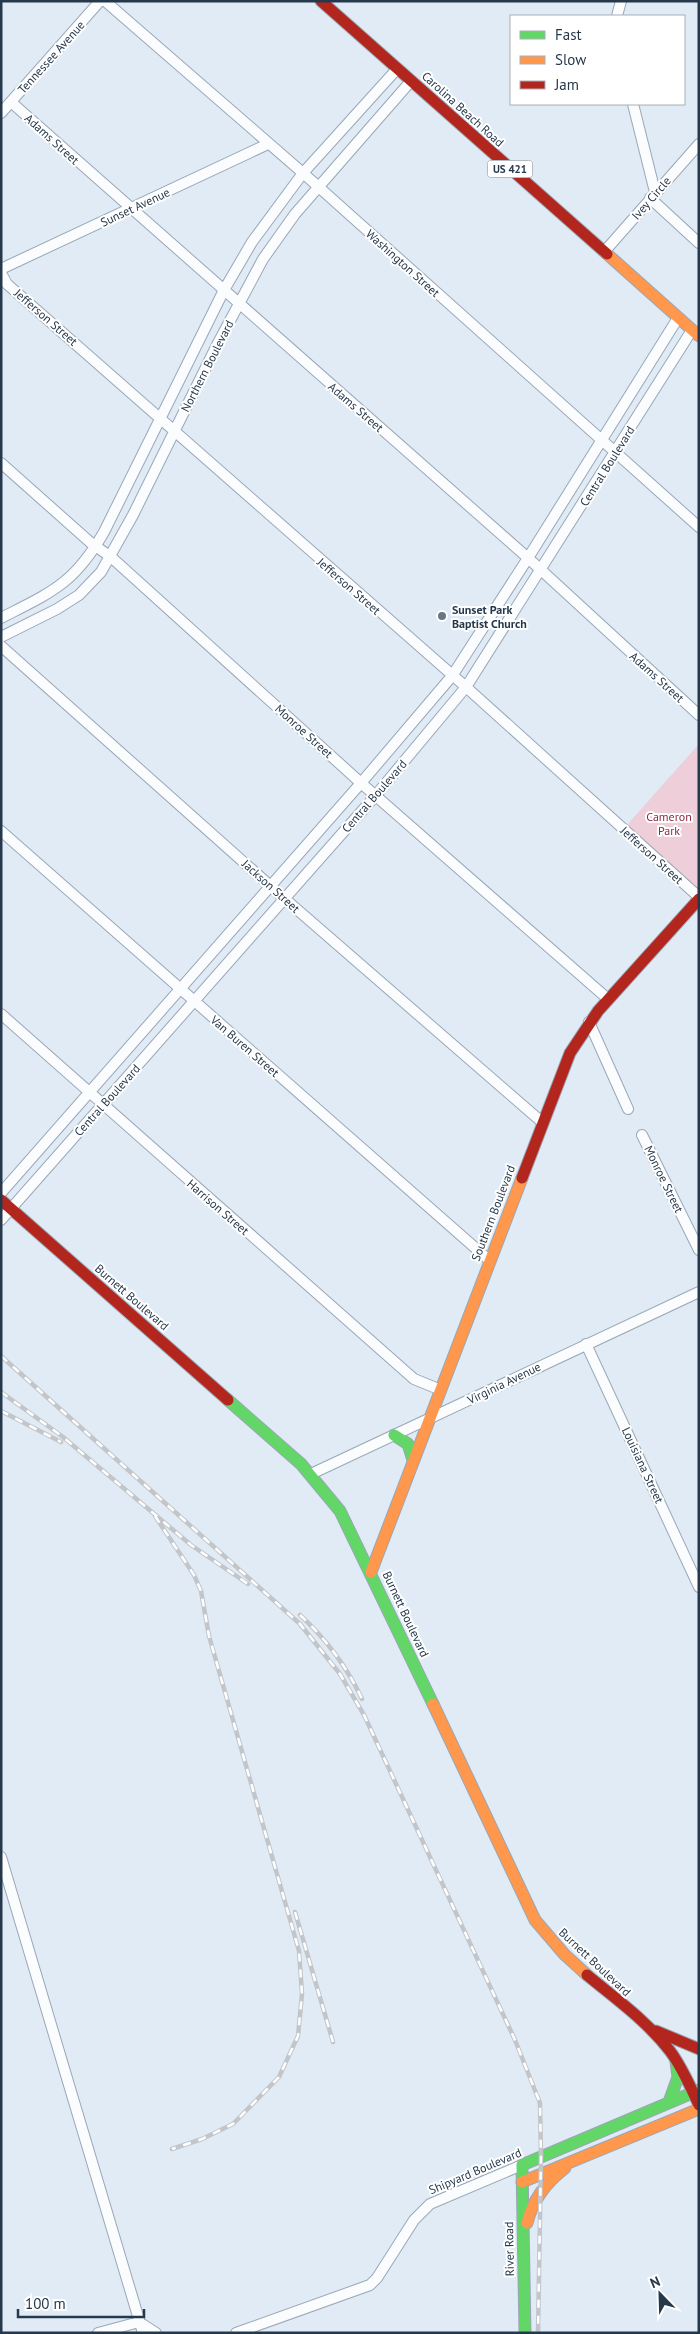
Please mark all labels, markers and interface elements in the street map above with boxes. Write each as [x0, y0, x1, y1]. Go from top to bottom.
legend [510, 15, 685, 105]
street label: Tennessee Avenue [14, 17, 88, 97]
text: Fast [555, 25, 582, 44]
text: Slow [555, 50, 586, 69]
street label: Carolina Beach Road [419, 68, 507, 150]
text: Jam [554, 75, 579, 94]
street label: Adams Street [22, 111, 82, 167]
road number: US 421 [488, 160, 532, 178]
street label: Ivey Circle [628, 173, 674, 223]
street label: Sunset Avenue [98, 184, 172, 230]
street label: Washington Street [363, 226, 443, 300]
street label: Jefferson Street [10, 285, 81, 349]
street label: Northern Boulevard [177, 318, 237, 414]
street label: Adams Street [325, 379, 387, 435]
street label: Central Boulevard [576, 423, 638, 509]
street label: Jefferson Street [313, 554, 384, 618]
place label: Sunset Park Baptist Church [452, 602, 527, 631]
marker: Sunset Park Baptist Church [436, 610, 448, 622]
street label: Adams Street [627, 649, 687, 705]
street label: Monroe Street [272, 701, 336, 761]
street label: Central Boulevard [338, 757, 410, 835]
park label: Cameron Park [646, 809, 692, 838]
street label: Jefferson Street [617, 822, 686, 887]
street label: Jackson Street [238, 855, 303, 916]
street label: Van Buren Street [207, 1011, 282, 1080]
street label: Central Boulevard [71, 1061, 143, 1139]
street label: Monroe Street [641, 1143, 687, 1215]
street label: Southern Boulevard [468, 1163, 518, 1263]
street label: Harrison Street [184, 1176, 252, 1238]
street label: Burnett Boulevard [92, 1261, 172, 1333]
street label: Virginia Avenue [464, 1359, 543, 1408]
street label: Louisiana Street [619, 1425, 667, 1505]
street label: Burnett Boulevard [380, 1569, 432, 1659]
street label: Burnett Boulevard [556, 1925, 634, 1999]
street label: Shipyard Boulevard [426, 2145, 524, 2197]
street label: River Road [501, 2221, 517, 2277]
north arrow [635, 2269, 685, 2319]
text: N [647, 2272, 663, 2292]
scale bar [18, 2286, 144, 2318]
text: 100 m [25, 2294, 66, 2313]

